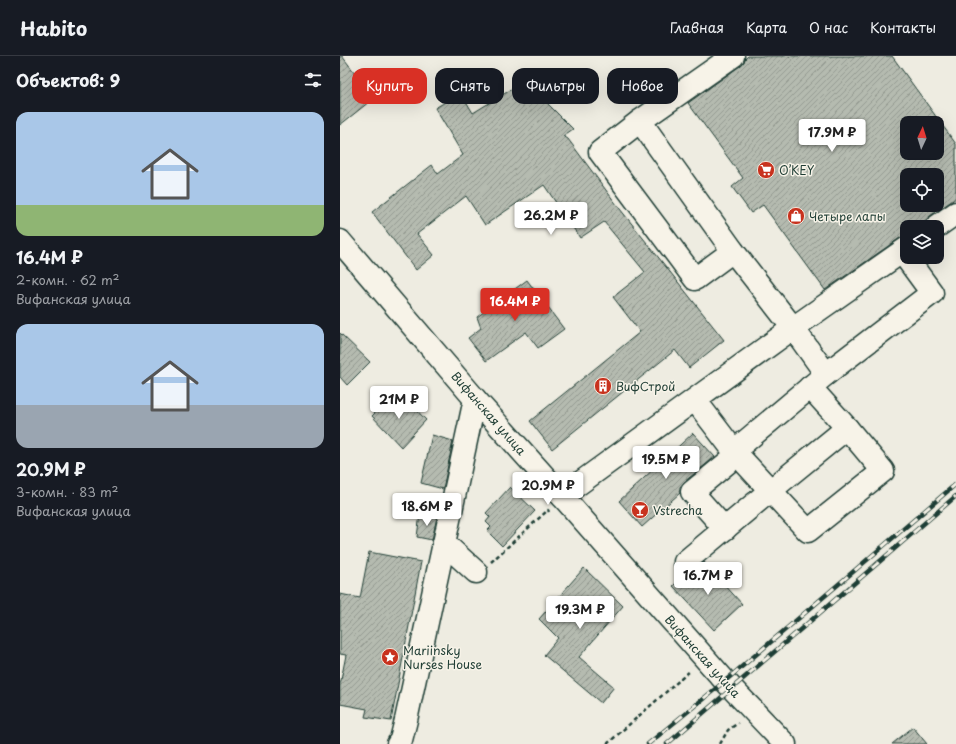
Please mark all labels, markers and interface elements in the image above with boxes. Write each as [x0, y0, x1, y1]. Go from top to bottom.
text: Habito [20, 14, 87, 42]
text: Главная [670, 17, 724, 38]
text: Карта [746, 17, 787, 38]
text: О нас [809, 17, 848, 38]
text: Контакты [870, 17, 936, 38]
text: Объектов: 9 [16, 67, 120, 93]
chip: Купить [352, 68, 427, 104]
chip: Снять [435, 68, 504, 104]
chip: Фильтры [512, 68, 599, 104]
chip: Новое [607, 68, 678, 104]
icon: filters [302, 69, 324, 91]
north arrow [900, 116, 944, 160]
map controls [900, 116, 944, 264]
pin: 17.9M ₽ [795, 119, 869, 153]
text: 17.9M ₽ [808, 122, 856, 141]
icon: home [134, 138, 206, 210]
supermarket icon: O’KEY [756, 160, 776, 180]
place label: O’KEY [779, 161, 815, 179]
button: locate [900, 168, 944, 212]
pin: 26.2M ₽ [514, 202, 588, 236]
text: 26.2M ₽ [523, 205, 579, 224]
shop icon: Четыре лапы [786, 206, 806, 226]
place label: Четыре лапы [809, 207, 886, 225]
button: layers [900, 220, 944, 264]
text: 16.4M ₽ [16, 244, 83, 270]
text: 2-комн. · 62 m² [16, 270, 120, 289]
pin: 16.4M ₽ [478, 288, 552, 322]
text: Вифанская улица [16, 289, 131, 308]
text: 16.4M ₽ [489, 291, 541, 310]
icon: home [134, 350, 206, 422]
street label: Вифанская улица [448, 367, 531, 459]
building icon: ВифСтрой [593, 376, 613, 396]
place label: ВифСтрой [616, 377, 675, 395]
pin: 21M ₽ [371, 386, 427, 420]
text: 21M ₽ [379, 389, 419, 408]
pin: 19.5M ₽ [629, 446, 703, 480]
text: 19.5M ₽ [641, 449, 691, 468]
text: 20.9M ₽ [16, 456, 86, 482]
pin: 20.9M ₽ [511, 472, 585, 506]
text: 20.9M ₽ [521, 475, 575, 494]
text: 3-комн. · 83 m² [16, 482, 118, 501]
pin: 18.6M ₽ [390, 493, 464, 527]
text: 18.6M ₽ [401, 496, 453, 515]
bar icon: Vstrecha [630, 500, 650, 520]
text: Вифанская улица [16, 501, 131, 520]
place label: Vstrecha [653, 501, 703, 519]
pin: 16.7M ₽ [671, 562, 745, 596]
text: 16.7M ₽ [683, 565, 733, 584]
pin: 19.3M ₽ [543, 596, 617, 630]
text: 19.3M ₽ [555, 599, 605, 618]
street label: Вифанская улица [661, 611, 745, 702]
place label: Mariinsky Nurses House [403, 641, 483, 673]
place icon: Mariinsky Nurses House [380, 647, 400, 667]

